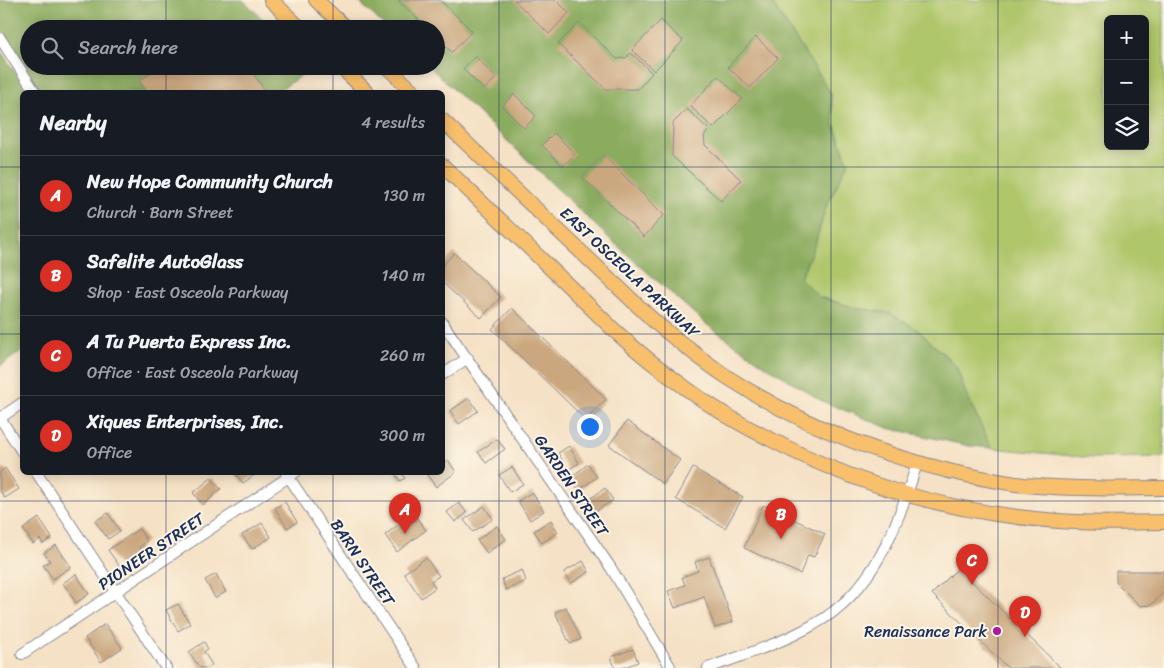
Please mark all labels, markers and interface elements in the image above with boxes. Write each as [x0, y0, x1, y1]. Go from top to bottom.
map controls [1104, 15, 1149, 150]
button: + [1104, 15, 1149, 60]
search box [20, 20, 445, 75]
text: Search here [78, 31, 178, 64]
icon: search [38, 34, 66, 62]
button: − [1104, 60, 1149, 105]
text: Nearby [40, 104, 106, 142]
button: layers [1104, 105, 1149, 150]
text: 4 results [361, 108, 425, 137]
text: New Hope Community Church [87, 165, 333, 198]
text: A [51, 181, 61, 210]
text: 130 m [383, 181, 425, 210]
text: Church · Barn Street [87, 198, 233, 227]
street label: EAST OSCEOLA PARKWAY [553, 199, 707, 346]
text: Safelite AutoGlass [87, 245, 243, 278]
text: B [51, 261, 61, 290]
text: 140 m [382, 261, 425, 290]
text: Shop · East Osceola Parkway [87, 278, 288, 307]
text: A Tu Puerta Express Inc. [87, 325, 292, 358]
text: C [51, 341, 61, 370]
text: 260 m [380, 341, 425, 370]
text: Office · East Osceola Parkway [87, 358, 298, 387]
text: Xiques Enterprises, Inc. [87, 405, 284, 438]
your location [577, 414, 603, 440]
text: D [51, 421, 61, 450]
text: 300 m [380, 421, 425, 450]
street label: GARDEN STREET [527, 428, 617, 543]
text: Office [87, 438, 132, 467]
pin: A [389, 493, 421, 534]
pin: B [765, 498, 797, 539]
street label: PIONEER STREET [92, 504, 212, 598]
street label: BARN STREET [322, 513, 403, 613]
pin: C [956, 544, 988, 585]
pin: D [1009, 596, 1041, 637]
place label: Renaissance Park [864, 617, 987, 646]
marker: Renaissance Park [991, 625, 1003, 637]

